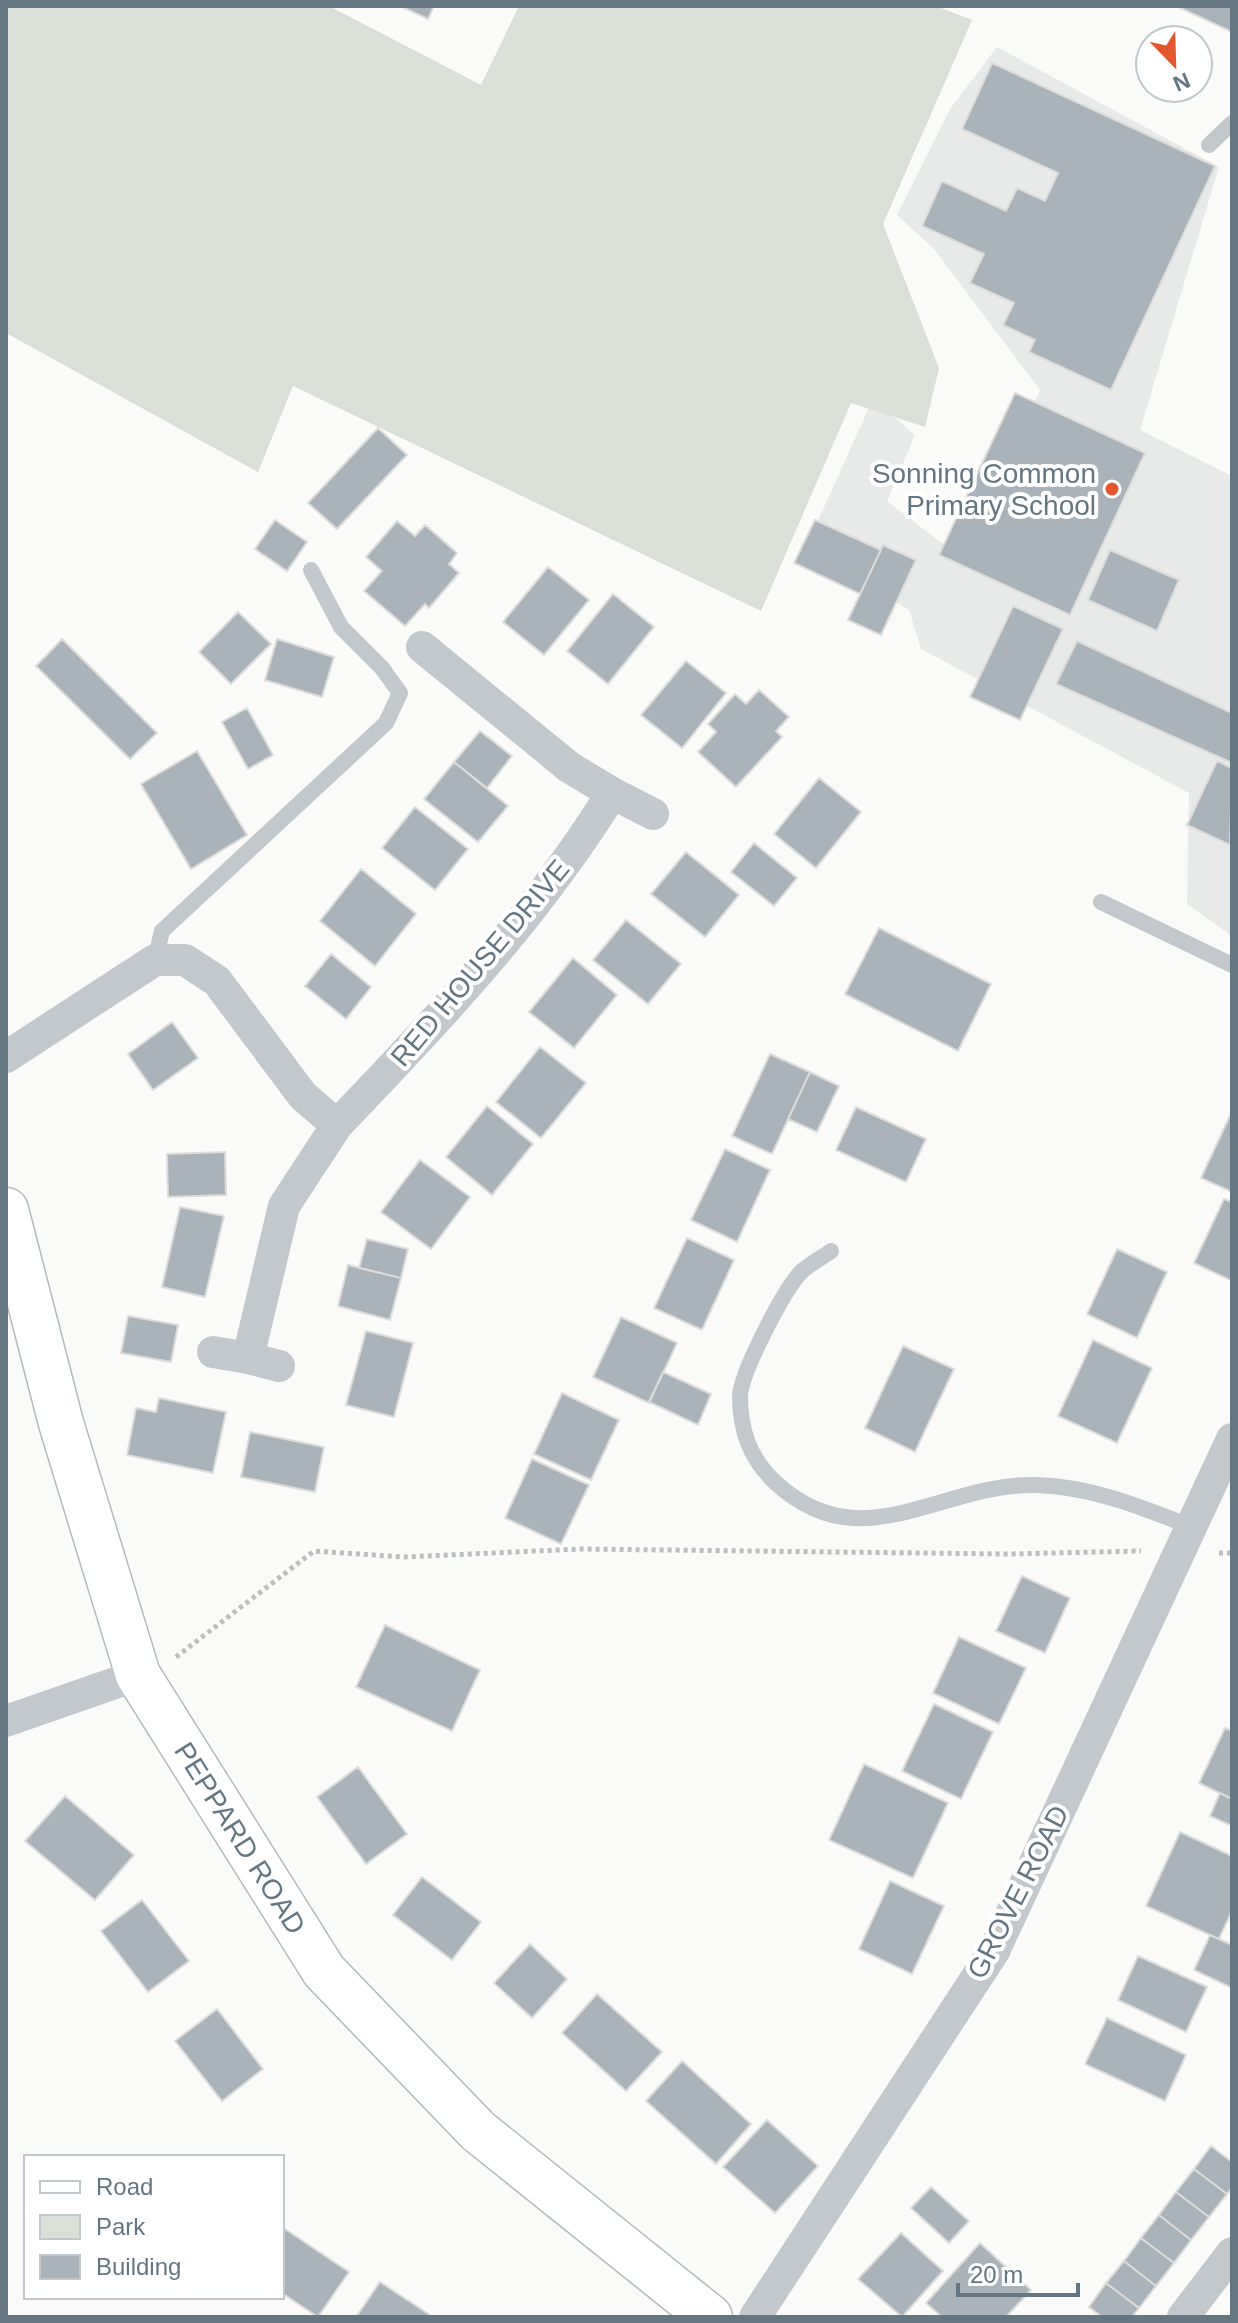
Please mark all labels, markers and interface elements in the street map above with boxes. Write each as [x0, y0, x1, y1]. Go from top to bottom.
north arrow [1134, 24, 1214, 104]
text: N [1169, 67, 1194, 97]
place label: Sonning Common Primary School [872, 458, 1096, 521]
marker: Sonning Common Primary School [1103, 480, 1121, 498]
street label: RED HOUSE DRIVE [385, 854, 575, 1072]
street label: PEPPARD ROAD [169, 1736, 312, 1940]
street label: GROVE ROAD [961, 1800, 1075, 1984]
legend [24, 2155, 284, 2299]
text: Road [96, 2173, 153, 2200]
text: Park [96, 2213, 146, 2240]
scale bar [958, 2247, 1078, 2297]
text: Building [96, 2253, 181, 2280]
text: 20 m [970, 2261, 1023, 2288]

